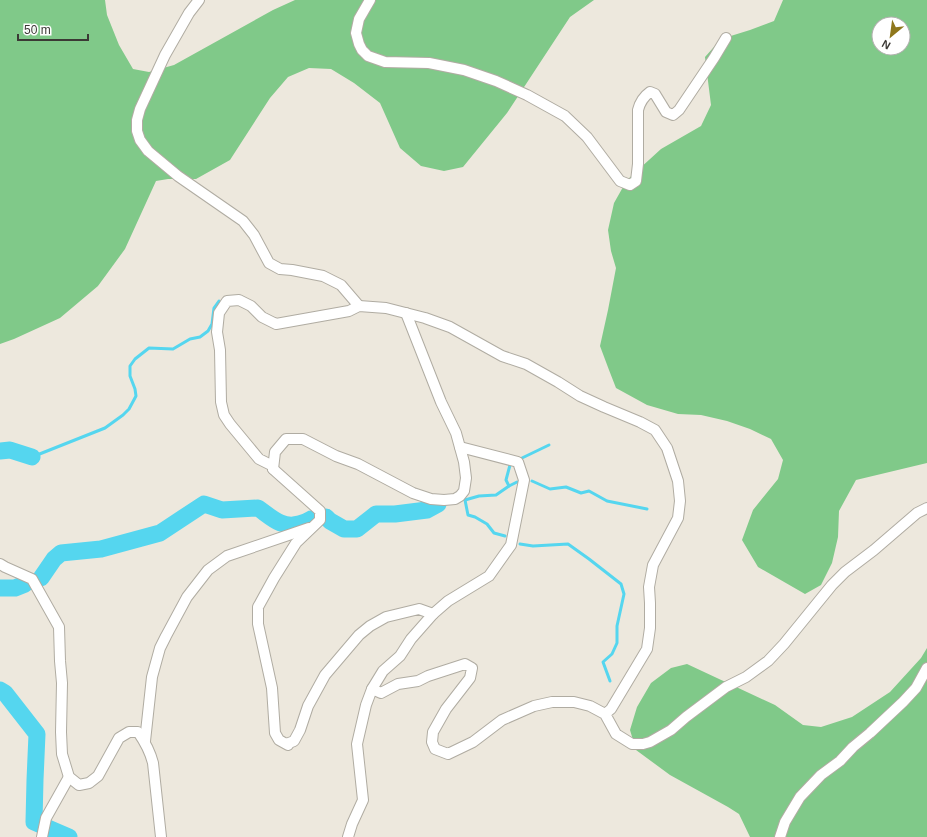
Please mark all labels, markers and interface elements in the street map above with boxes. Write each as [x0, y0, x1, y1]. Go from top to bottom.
scale bar [18, 16, 88, 42]
north arrow [871, 16, 911, 56]
text: 50 m [24, 23, 51, 37]
text: N [880, 38, 893, 52]

